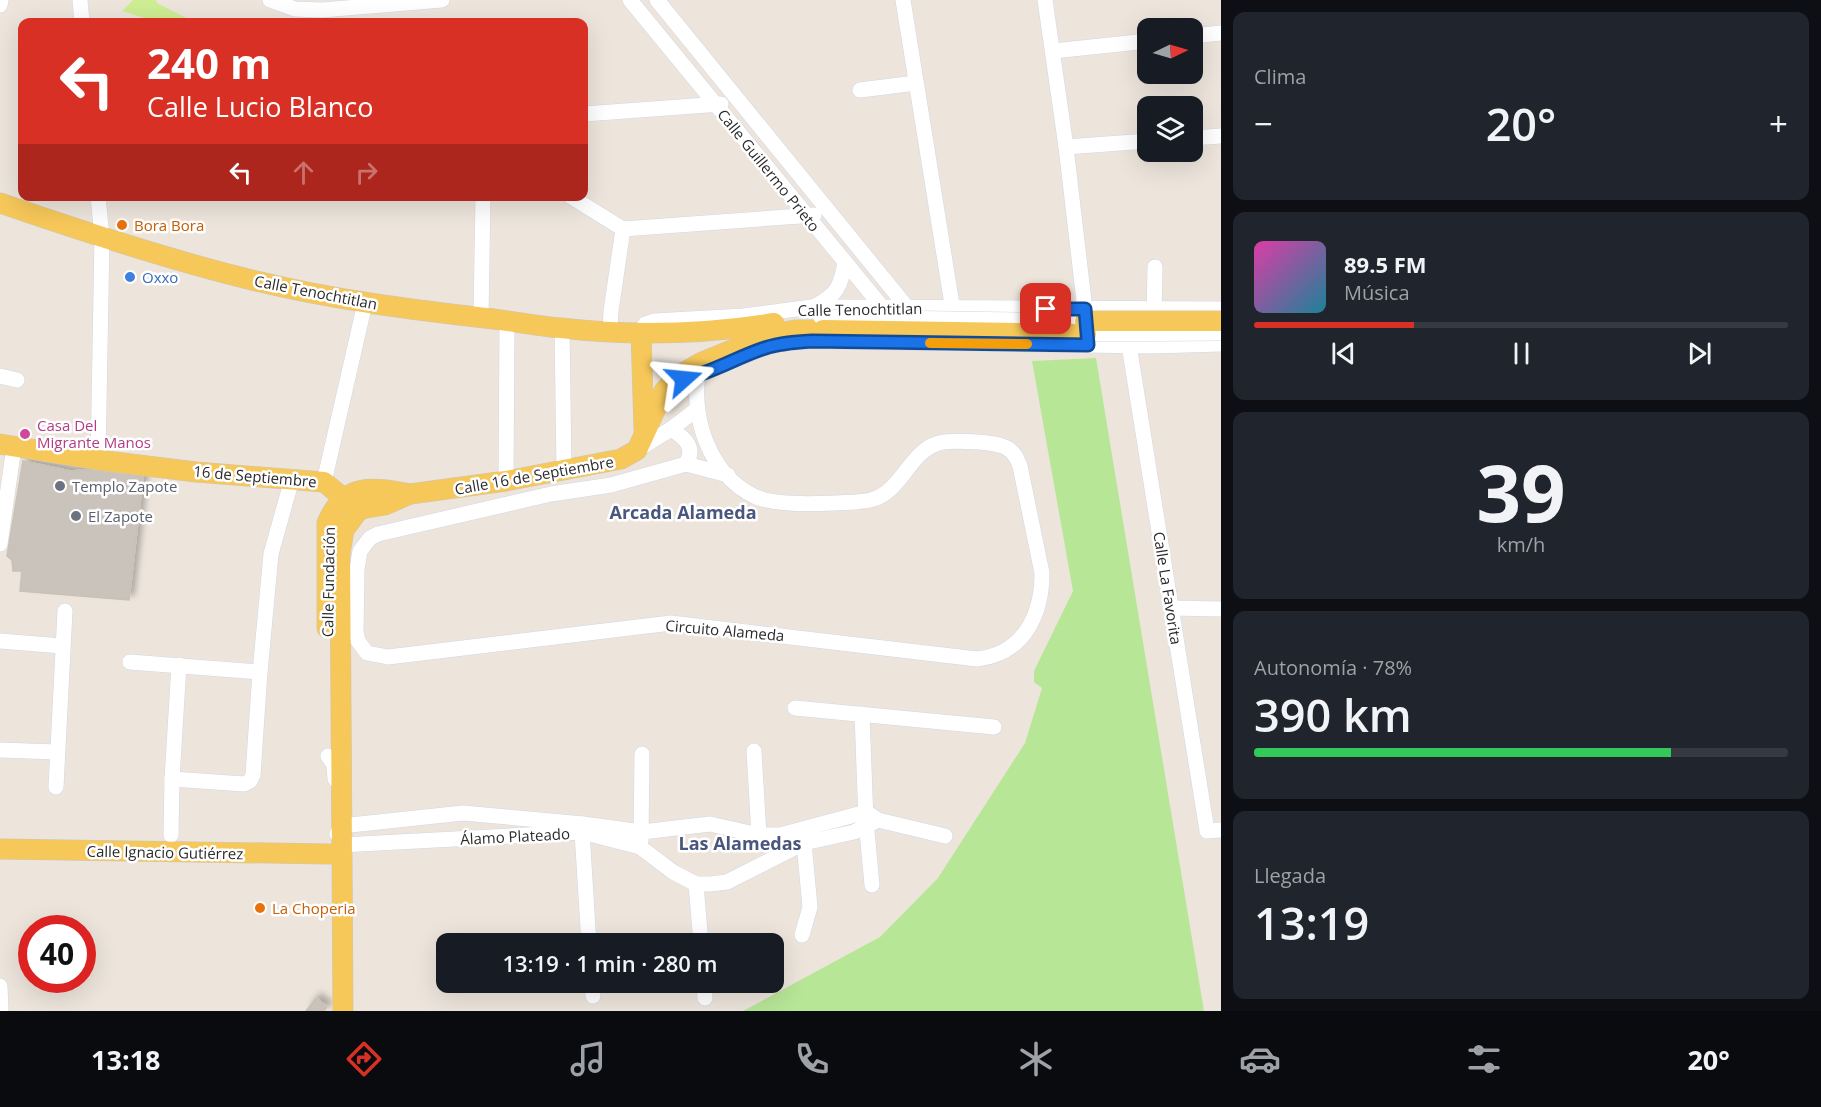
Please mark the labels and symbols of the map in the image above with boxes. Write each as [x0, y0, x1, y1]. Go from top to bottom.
north arrow [1137, 18, 1203, 84]
street label: Calle Guillermo Prieto [713, 105, 825, 235]
place label: Bora Bora [134, 215, 204, 235]
marker: Bora Bora [115, 218, 129, 232]
place label: Oxxo [142, 267, 178, 287]
marker: Oxxo [123, 270, 137, 284]
street label: Calle Tenochtitlan [253, 270, 379, 314]
pin [1020, 283, 1071, 334]
street label: Calle Tenochtitlan [797, 298, 923, 320]
position arrow [652, 347, 716, 411]
place label: Casa Del Migrante Manos [37, 415, 151, 452]
marker: Casa Del Migrante Manos [18, 427, 32, 441]
street label: Calle 16 de Septiembre [453, 451, 615, 499]
street label: 16 de Septiembre [193, 461, 317, 491]
place label: Templo Zapote [72, 476, 177, 496]
marker: Templo Zapote [53, 479, 67, 493]
district label: Arcada Alameda [609, 500, 757, 524]
place label: El Zapote [88, 506, 153, 526]
marker: El Zapote [69, 509, 83, 523]
street label: Calle Fundación [317, 527, 339, 637]
street label: Calle La Favorita [1149, 530, 1187, 646]
street label: Circuito Alameda [665, 615, 785, 645]
street label: Álamo Plateado [460, 823, 570, 849]
district label: Las Alamedas [679, 831, 802, 855]
street label: Calle Ignacio Gutiérrez [86, 841, 244, 863]
place label: La Choperia [272, 898, 356, 918]
marker: La Choperia [253, 901, 267, 915]
speed limit sign: 40 [18, 915, 96, 993]

